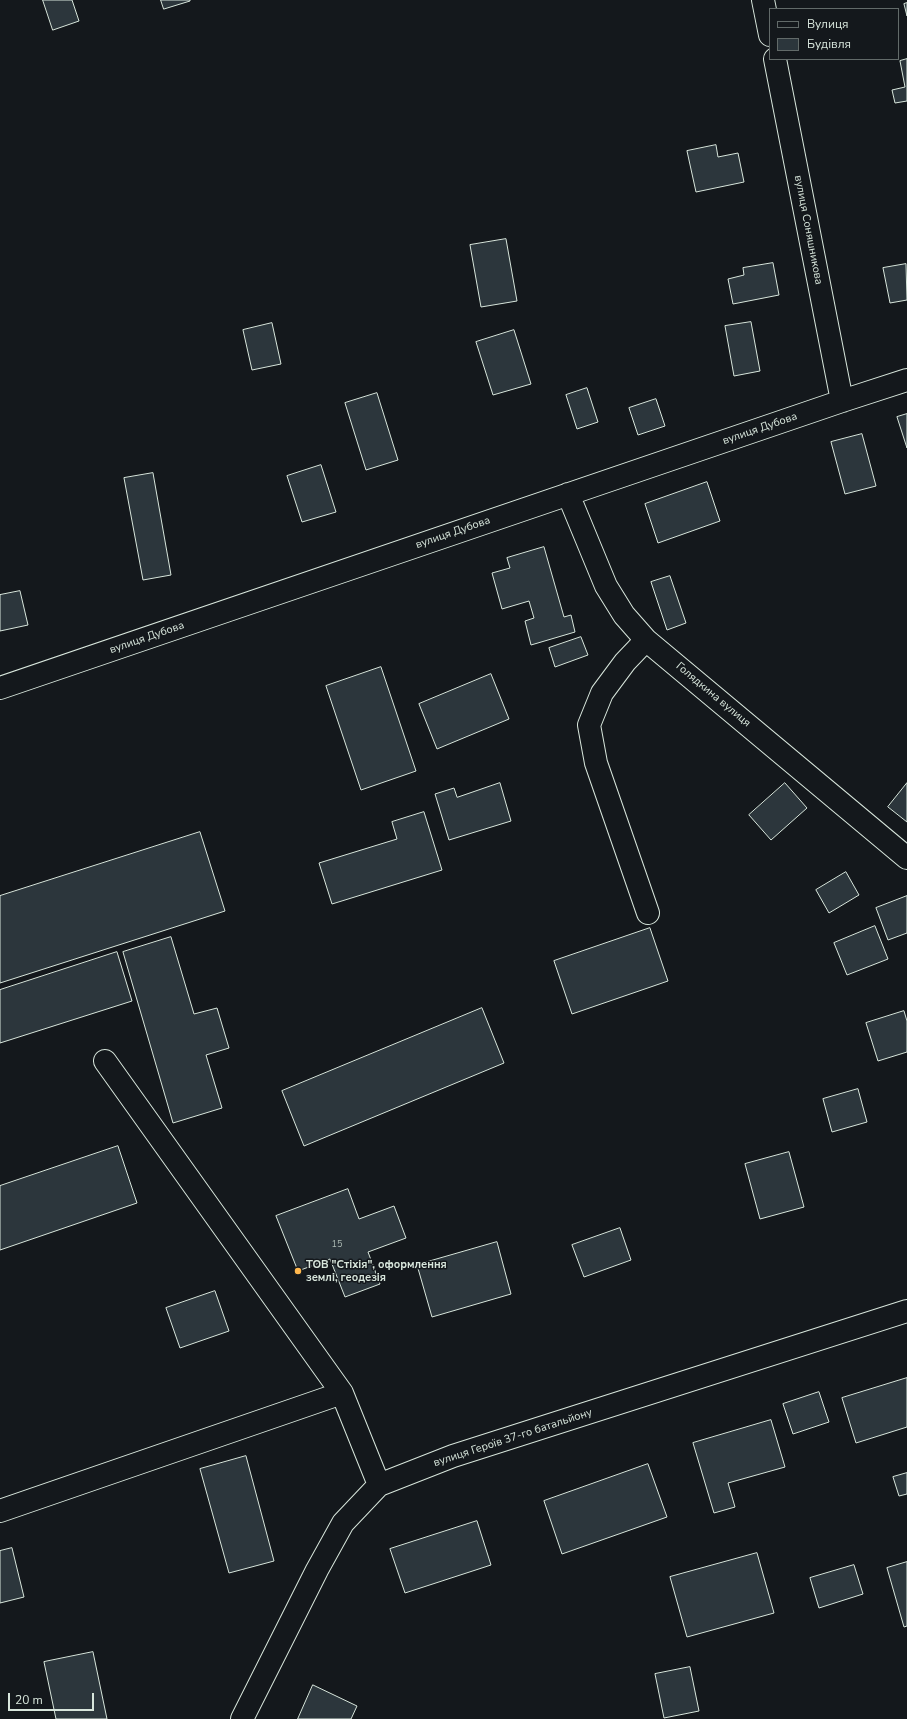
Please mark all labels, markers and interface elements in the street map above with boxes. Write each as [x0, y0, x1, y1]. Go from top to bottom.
legend [769, 8, 899, 60]
text: Вулиця [807, 16, 849, 32]
text: Будівля [807, 36, 851, 52]
street label: вулиця Соняшникова [791, 174, 825, 286]
street label: вулиця Дубова [721, 410, 799, 448]
street label: вулиця Дубова [414, 514, 492, 552]
street label: вулиця Дубова [108, 619, 186, 657]
street label: Голядкина вулиця [673, 660, 753, 730]
house number: 15 [332, 1240, 342, 1250]
place label: ТОВ "Стіхія", оформлення землі, геодезія [306, 1258, 447, 1284]
marker: ТОВ "Стіхія", оформлення землі, геодезія [293, 1266, 303, 1276]
street label: вулиця Героїв 37-го батальйону [432, 1406, 594, 1470]
scale bar [10, 1685, 96, 1711]
text: 20 m [15, 1692, 43, 1708]

